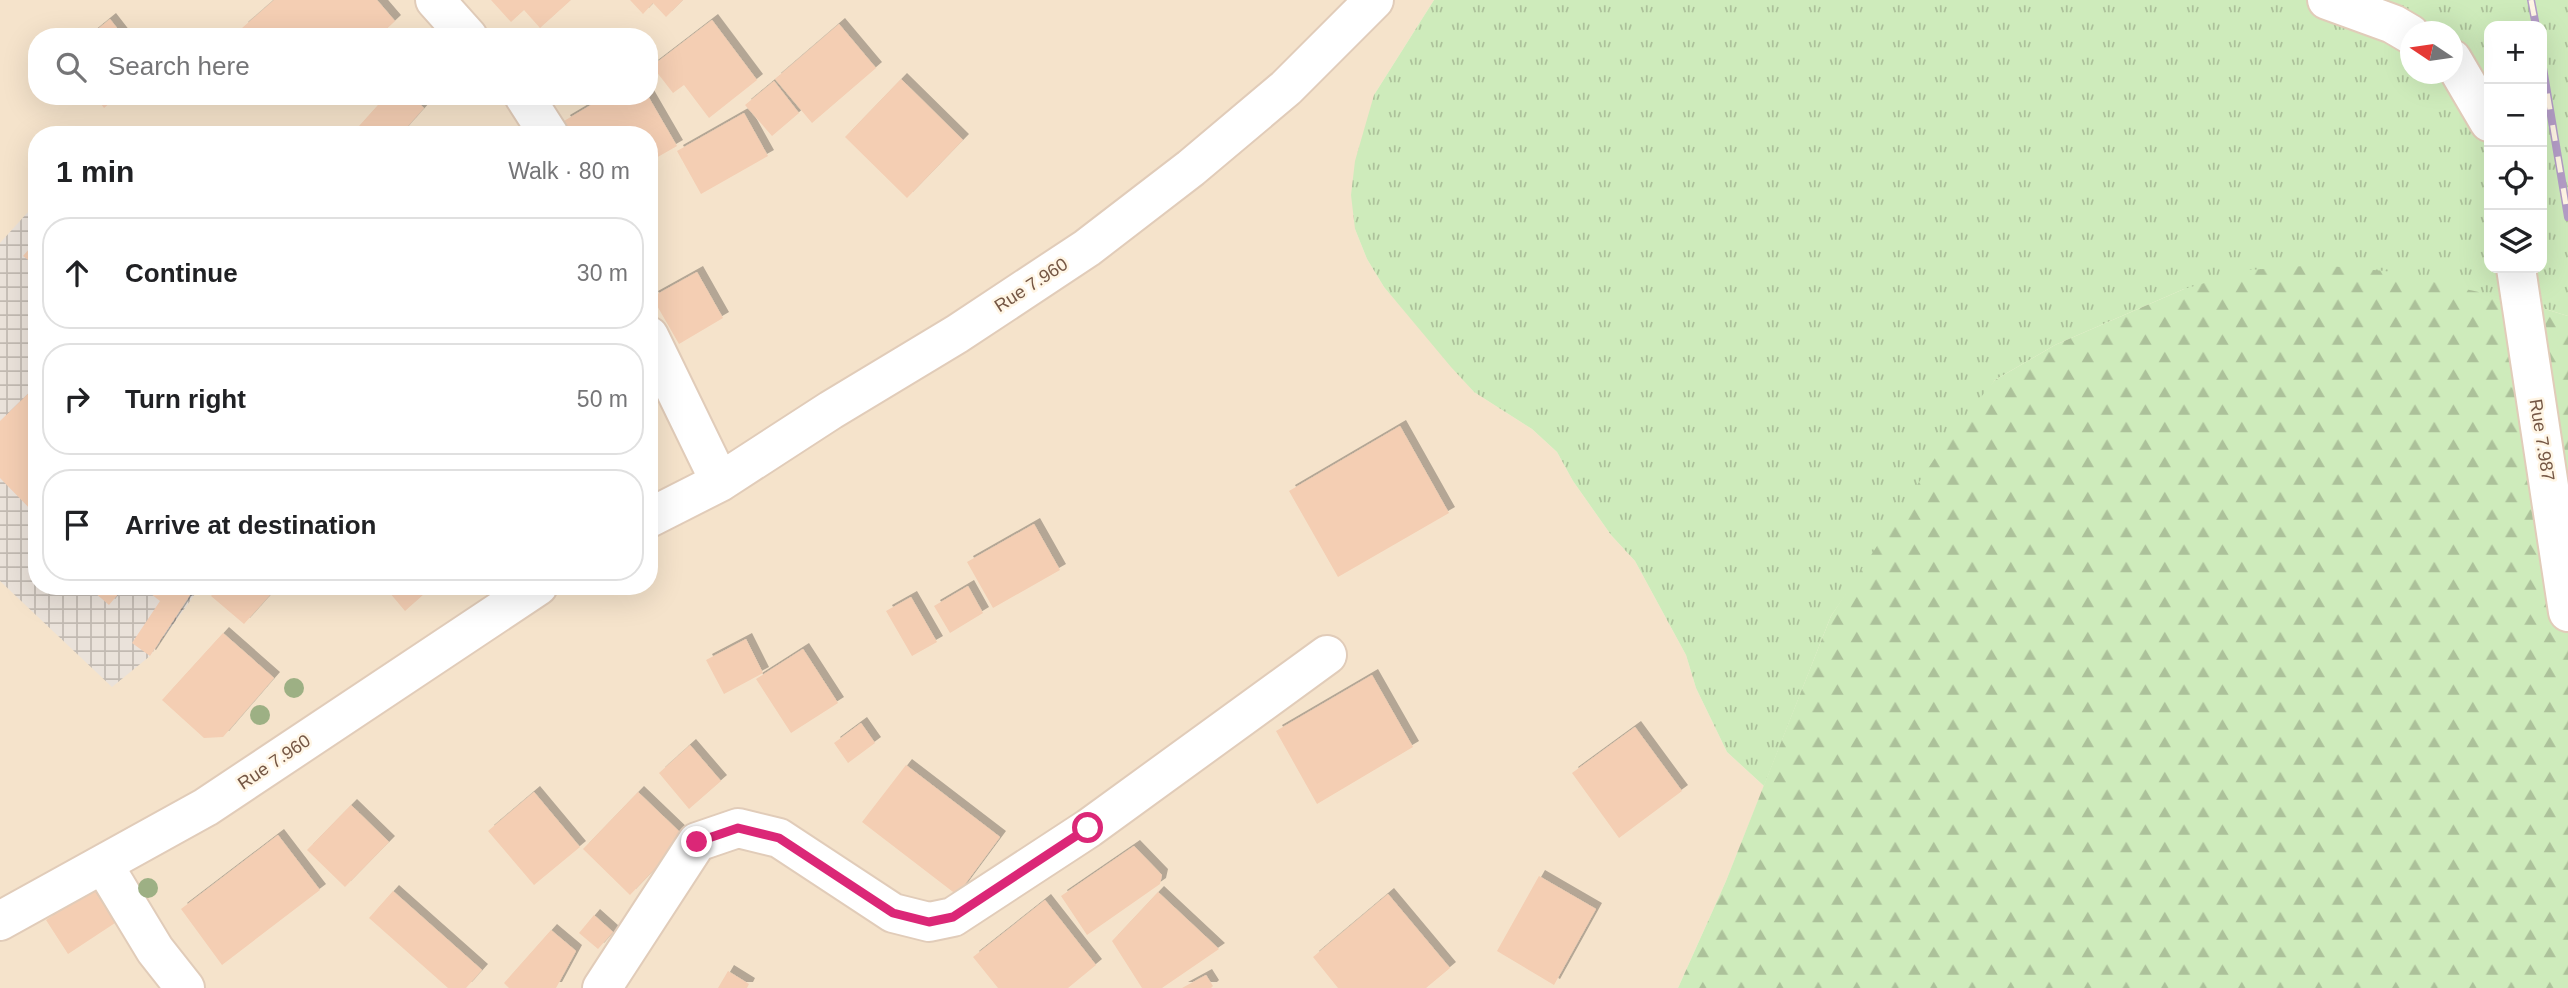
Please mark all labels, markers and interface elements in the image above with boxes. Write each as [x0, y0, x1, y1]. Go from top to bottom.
north arrow [2400, 21, 2463, 84]
map controls [2484, 21, 2547, 273]
button: + [2484, 21, 2547, 84]
search box [28, 28, 658, 105]
icon: search [52, 48, 90, 86]
text: Search here [108, 51, 250, 81]
button: − [2484, 84, 2547, 147]
button: locate [2484, 147, 2547, 210]
text: 1 min [56, 155, 134, 188]
text: Walk · 80 m [508, 158, 630, 184]
button: layers [2484, 210, 2547, 273]
icon: ahead [58, 254, 96, 292]
street label: Rue 7.960 [991, 254, 1071, 316]
text: Continue [125, 258, 238, 288]
text: 30 m [577, 260, 628, 286]
icon: right [58, 380, 96, 418]
text: Turn right [125, 384, 246, 414]
text: 50 m [577, 386, 628, 412]
street label: Rue 7.987 [2526, 397, 2558, 483]
icon: arrive [58, 506, 96, 544]
text: Arrive at destination [125, 510, 376, 540]
street label: Rue 7.960 [234, 730, 314, 794]
route start [1072, 812, 1103, 843]
route end [681, 826, 712, 857]

